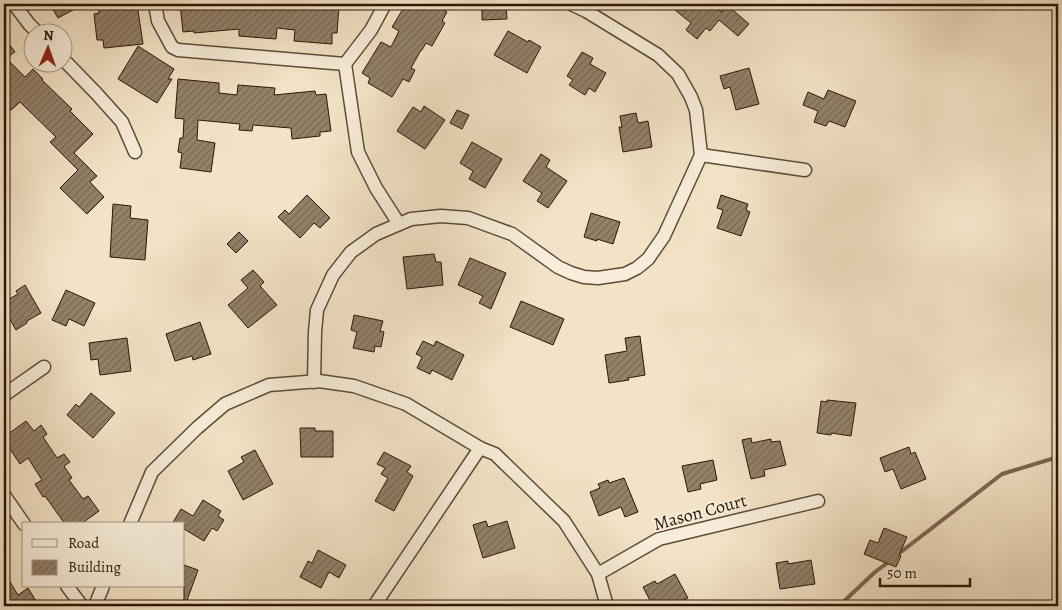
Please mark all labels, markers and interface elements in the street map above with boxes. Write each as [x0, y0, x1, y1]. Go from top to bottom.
north arrow [22, 22, 72, 72]
text: N [43, 26, 54, 45]
street label: Mason Court [651, 488, 749, 536]
legend [22, 522, 185, 588]
text: Road [68, 533, 100, 553]
scale bar [880, 555, 970, 587]
text: Building [68, 557, 121, 577]
text: 50 m [887, 563, 917, 583]

